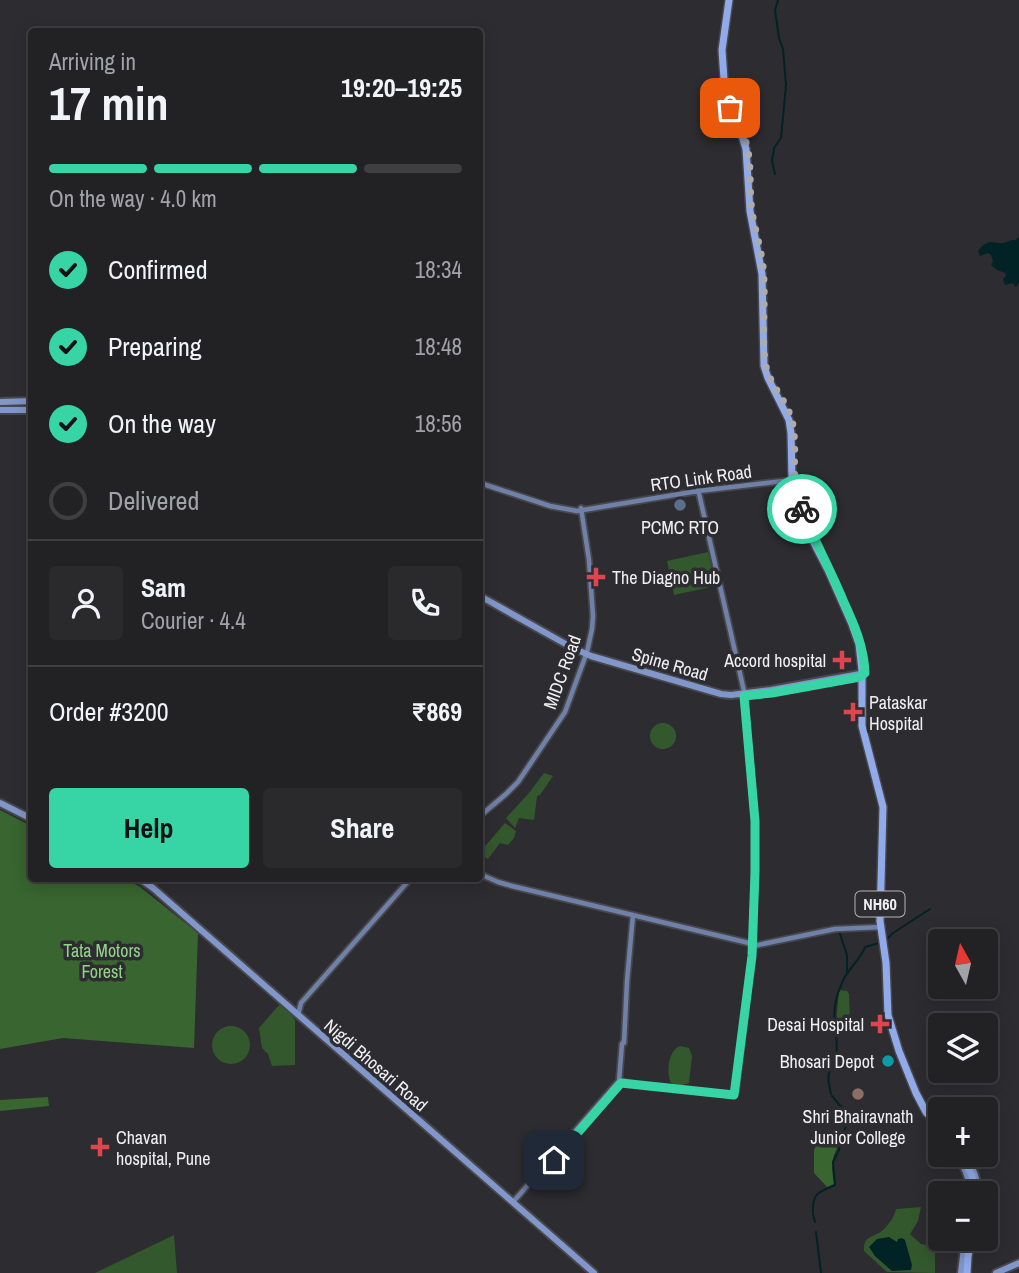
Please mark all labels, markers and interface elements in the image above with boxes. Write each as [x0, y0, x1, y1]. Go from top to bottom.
text: Arriving in [49, 46, 136, 77]
text: 19:20–19:25 [341, 70, 462, 105]
text: 17 min [49, 72, 169, 134]
pin [700, 78, 760, 138]
icon: bag [711, 89, 749, 127]
text: On the way · 4.0 km [49, 183, 217, 214]
icon: check [49, 251, 87, 289]
text: Confirmed [108, 252, 208, 287]
text: 18:34 [415, 254, 462, 285]
icon: check [49, 328, 87, 366]
text: Preparing [108, 329, 202, 364]
text: 18:48 [415, 331, 462, 362]
icon: check [49, 405, 87, 443]
text: On the way [108, 406, 216, 441]
text: 18:56 [415, 408, 462, 439]
street label: RTO Link Road [649, 459, 753, 497]
courier [767, 474, 837, 544]
text: Delivered [108, 483, 199, 518]
icon: bike [783, 490, 821, 528]
marker: PCMC RTO [672, 497, 688, 513]
place label: PCMC RTO [641, 515, 719, 540]
place label: The Diagno Hub [612, 565, 720, 590]
button: person [49, 566, 123, 640]
button: phone [388, 566, 462, 640]
marker: The Diagno Hub [586, 567, 606, 587]
text: Sam [141, 570, 186, 605]
text: Courier · 4.4 [141, 605, 246, 636]
street label: MIDC Road [537, 632, 587, 712]
street label: Spine Road [629, 641, 711, 687]
place label: Accord hospital [723, 648, 826, 673]
marker: Accord hospital [832, 650, 852, 670]
place label: Pataskar Hospital [869, 690, 927, 736]
text: Order #3200 [49, 694, 169, 729]
text: ₹869 [411, 694, 462, 729]
marker: Pataskar Hospital [843, 702, 863, 722]
button: Help [49, 788, 249, 868]
button: Share [263, 788, 462, 868]
road number: NH60 [856, 891, 904, 916]
north arrow [928, 929, 998, 999]
map controls [928, 929, 998, 1251]
park label: Tata Motors Forest [63, 938, 141, 984]
place label: Desai Hospital [767, 1012, 864, 1037]
street label: Nigdi Bhosari Road [319, 1013, 433, 1117]
button: layers [928, 1013, 998, 1083]
marker: Desai Hospital [870, 1014, 890, 1034]
place label: Bhosari Depot [780, 1049, 874, 1074]
marker: Bhosari Depot [880, 1053, 896, 1069]
marker: Shri Bhairavnath Junior College [850, 1086, 866, 1102]
button: + [928, 1097, 998, 1167]
place label: Shri Bhairavnath Junior College [803, 1104, 913, 1150]
place label: Chavan hospital, Pune [116, 1125, 210, 1171]
pin [524, 1130, 584, 1190]
marker: Chavan hospital, Pune [90, 1137, 110, 1157]
icon: home [535, 1141, 573, 1179]
button: − [928, 1181, 998, 1251]

